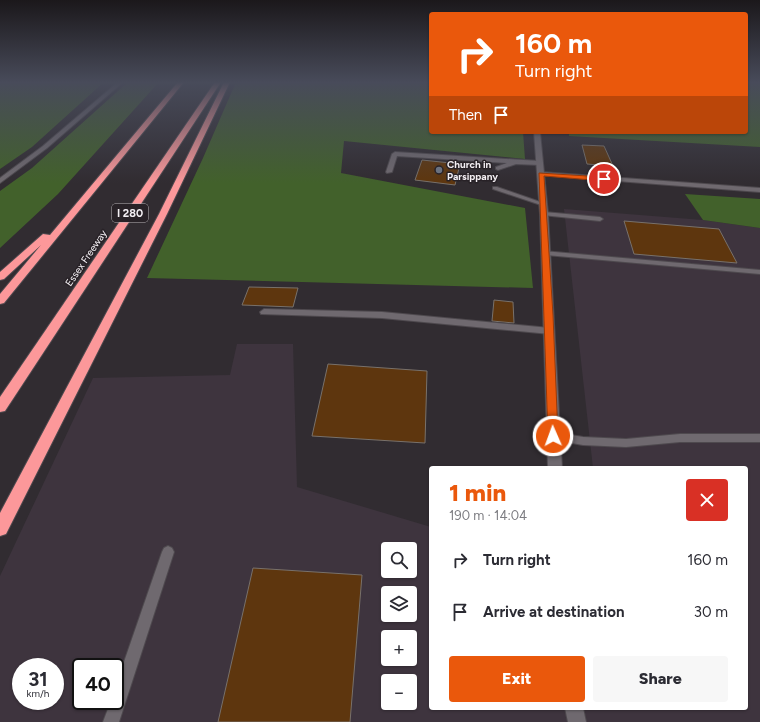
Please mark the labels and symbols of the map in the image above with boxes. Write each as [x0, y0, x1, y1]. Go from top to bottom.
place label: Church in Parsippany [447, 158, 498, 183]
pin [587, 162, 621, 196]
marker: Church in Parsippany [434, 165, 444, 175]
road number: I 280 [112, 204, 148, 222]
street label: Essex Freeway [62, 227, 110, 289]
position arrow [532, 415, 574, 457]
speed limit sign: 40 [72, 658, 124, 710]

